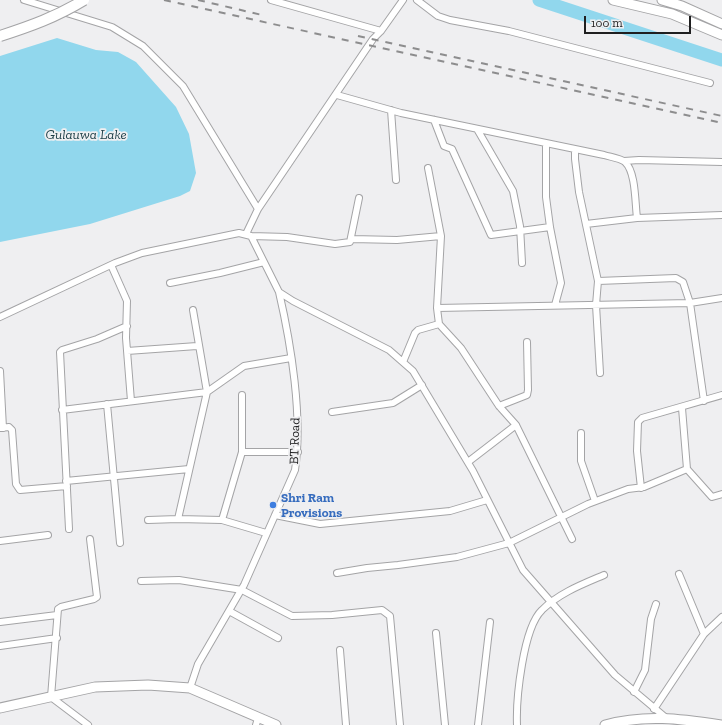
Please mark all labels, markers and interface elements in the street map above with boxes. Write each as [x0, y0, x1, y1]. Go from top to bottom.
scale bar [586, 8, 693, 34]
text: 100 m [591, 16, 623, 30]
water label: Gulauwa Lake [45, 127, 127, 143]
street label: BT Road [286, 417, 304, 465]
place label: Shri Ram Provisions [281, 490, 342, 521]
marker: Shri Ram Provisions [268, 500, 278, 510]

